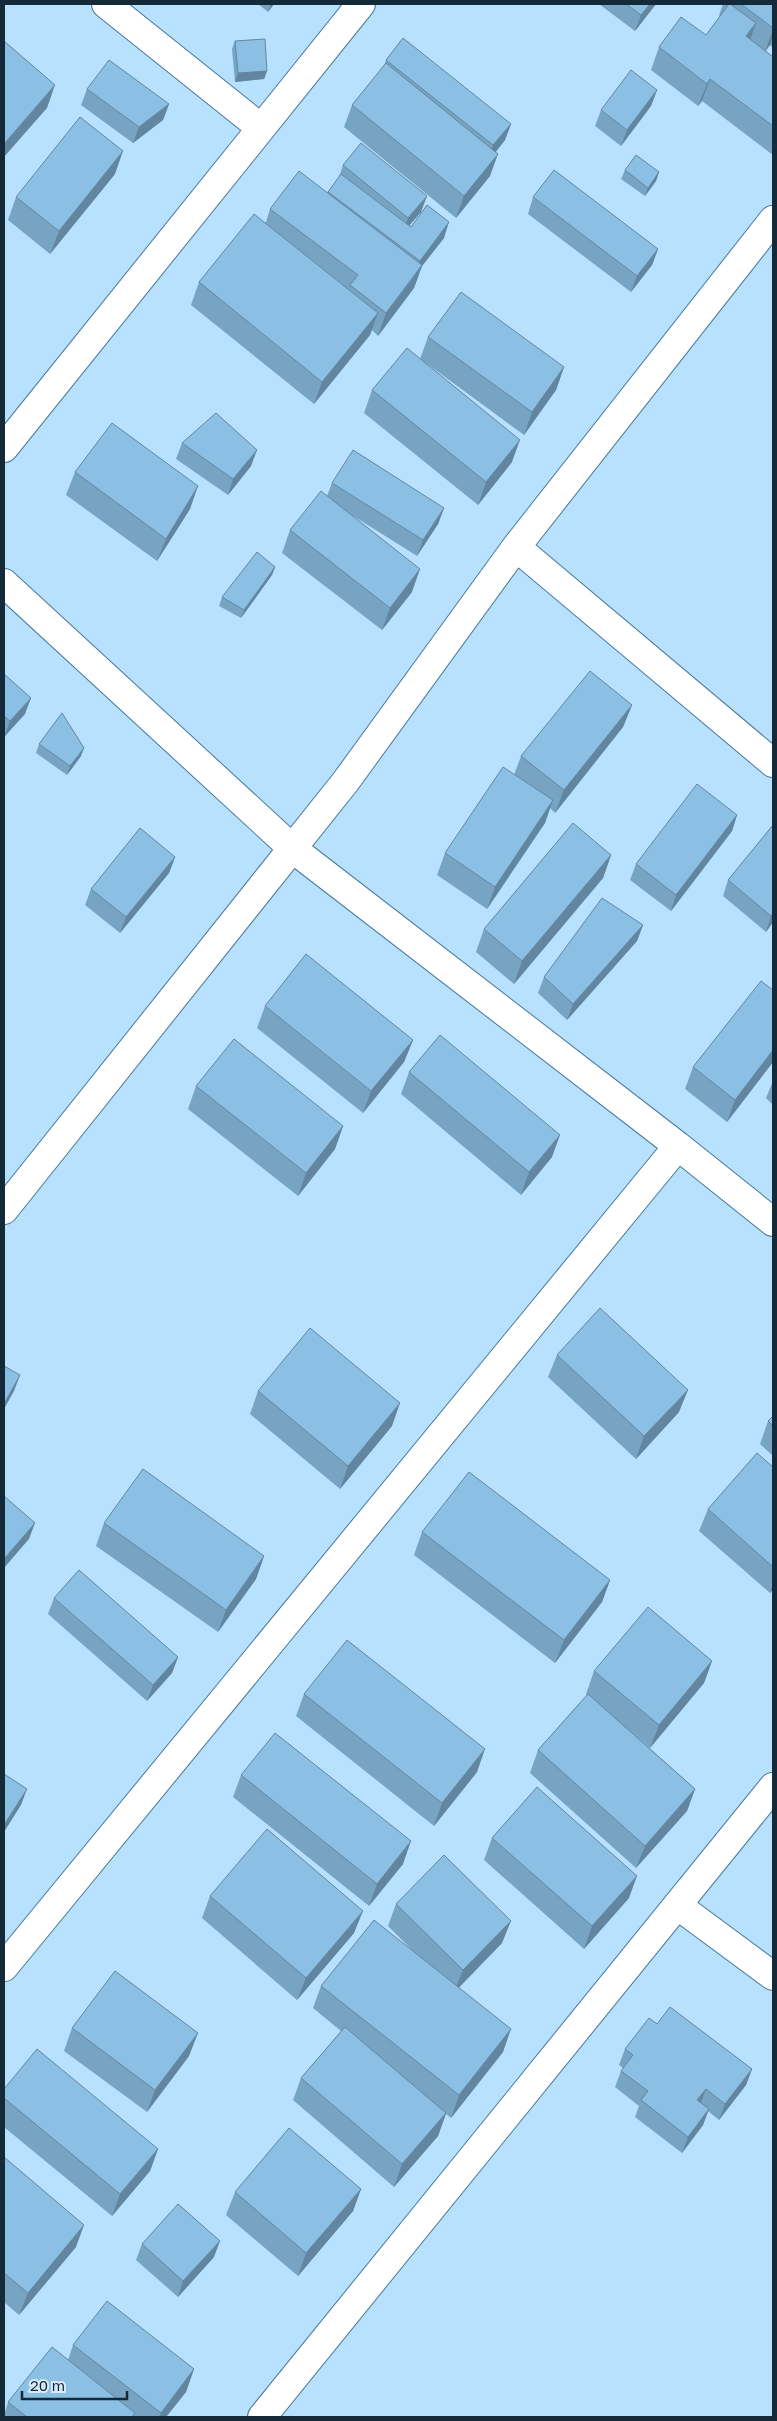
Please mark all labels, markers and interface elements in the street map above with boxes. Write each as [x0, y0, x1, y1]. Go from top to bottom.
scale bar [22, 2368, 128, 2400]
text: 20 m [30, 2376, 65, 2394]

